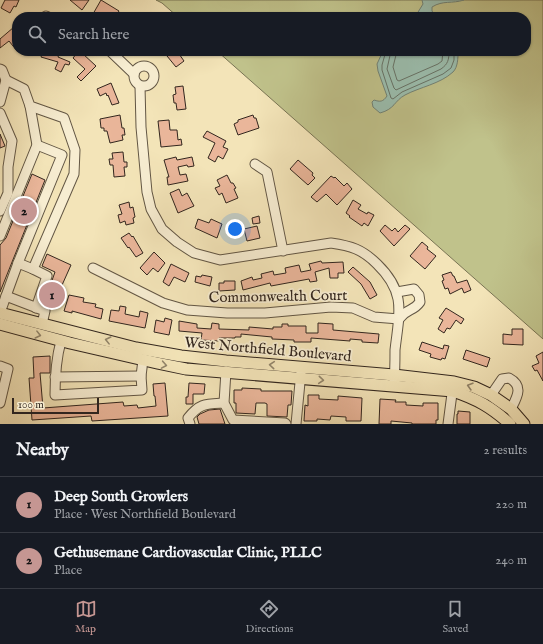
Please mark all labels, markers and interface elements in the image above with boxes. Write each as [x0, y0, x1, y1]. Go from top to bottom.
search box [12, 12, 531, 56]
icon: search [26, 23, 48, 45]
text: Search here [58, 25, 129, 44]
pin: 2 [11, 196, 37, 226]
your location [225, 219, 245, 239]
pin: 1 [39, 280, 65, 310]
street label: Commonwealth Court [209, 286, 347, 307]
one-way arrow [34, 330, 41, 339]
street label: West Northfield Boulevard [184, 333, 353, 366]
one-way arrow [104, 337, 111, 345]
one-way arrow [161, 360, 167, 368]
one-way arrow [269, 361, 275, 370]
one-way arrow [318, 376, 324, 385]
one-way arrow [467, 382, 474, 391]
scale bar [12, 396, 99, 415]
text: 100 m [18, 398, 44, 412]
text: Nearby [16, 440, 69, 461]
text: 2 results [483, 442, 527, 459]
text: Deep South Growlers [54, 487, 188, 506]
text: 1 [27, 496, 31, 513]
text: 220 m [496, 496, 527, 513]
text: Place · West Northfield Boulevard [54, 506, 236, 523]
text: Gethusemane Cardiovascular Clinic, PLLC [54, 543, 322, 562]
text: 2 [26, 552, 32, 569]
text: 240 m [495, 552, 527, 569]
text: Place [54, 562, 82, 579]
tab: Map [75, 598, 97, 636]
tab: Directions [246, 598, 293, 636]
tab: Saved [442, 598, 468, 636]

